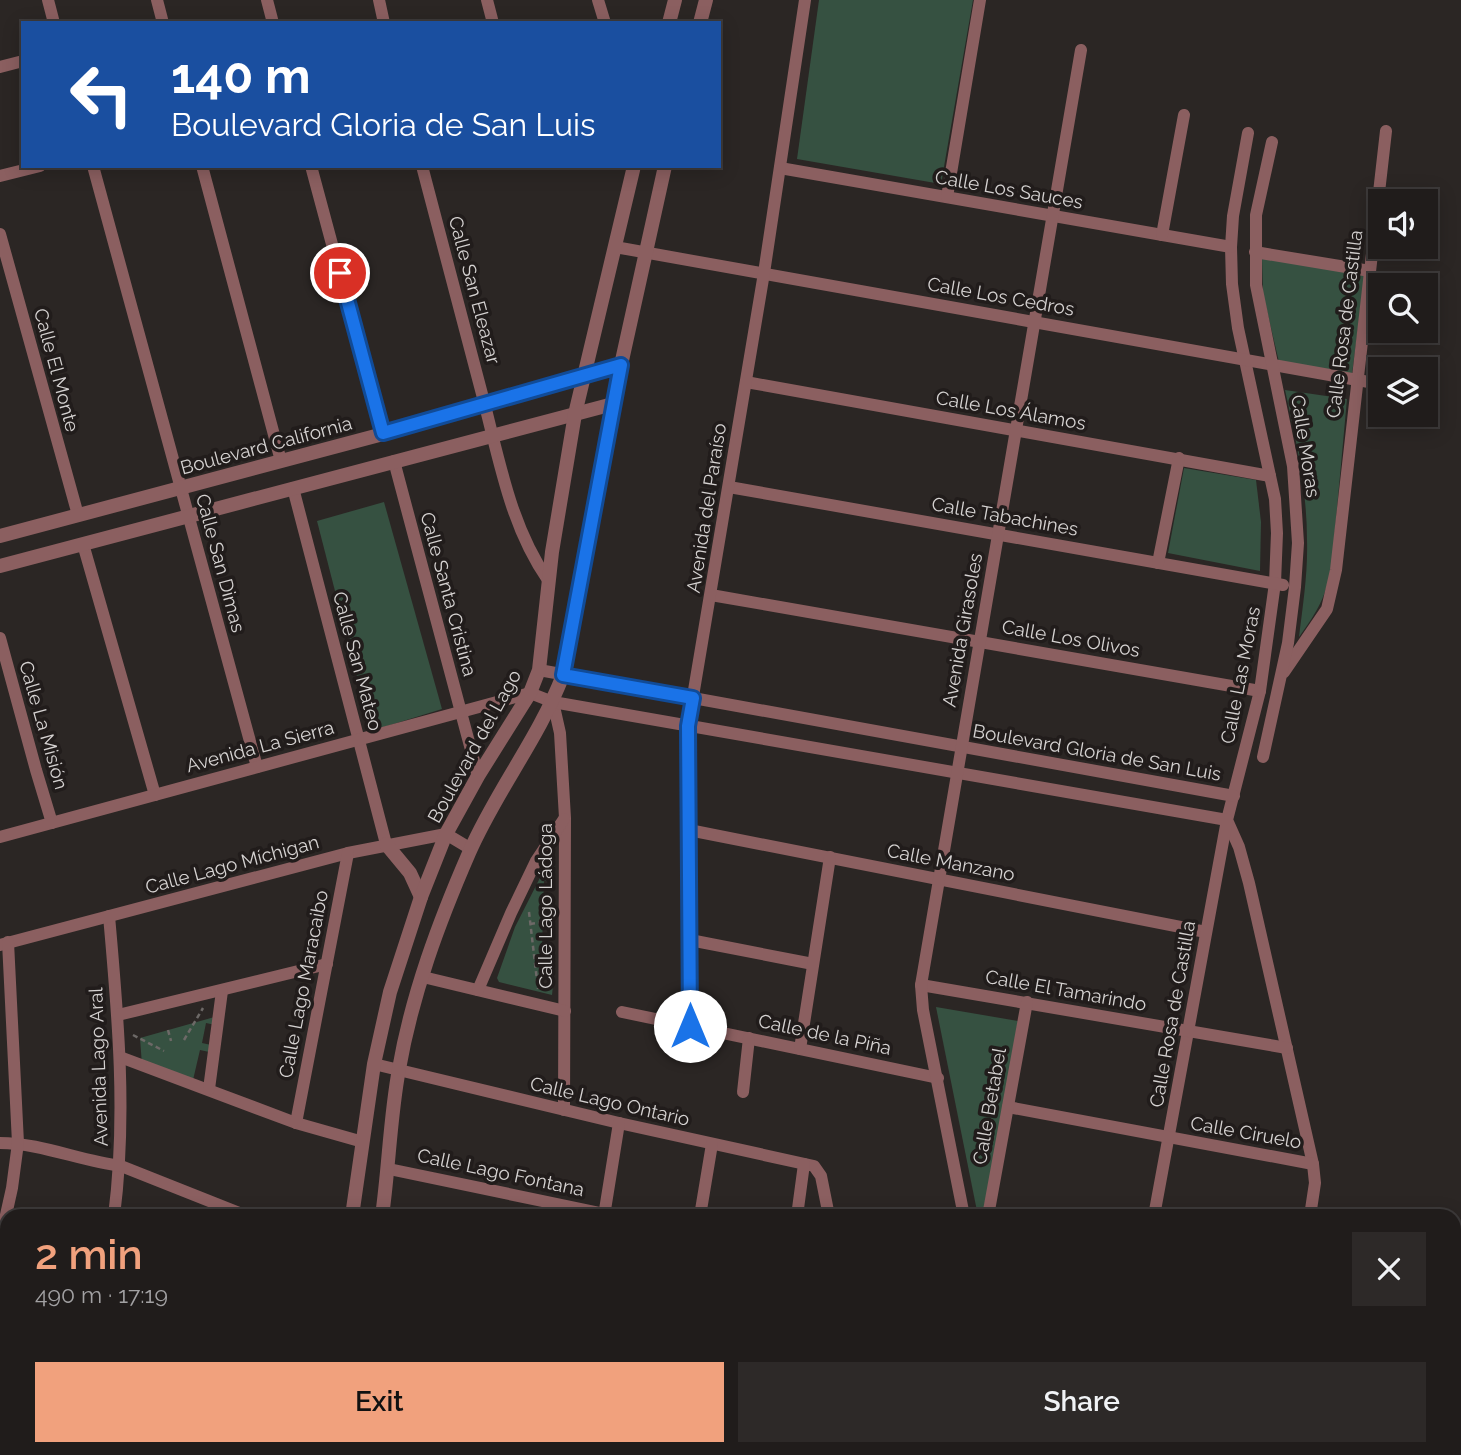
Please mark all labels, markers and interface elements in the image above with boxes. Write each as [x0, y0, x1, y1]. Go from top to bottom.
text: 140 m [171, 47, 311, 104]
icon: left [56, 49, 147, 140]
text: Boulevard Gloria de San Luis [171, 106, 595, 143]
street label: Calle Los Sauces [933, 165, 1085, 213]
map controls [1368, 189, 1438, 427]
button: sound [1368, 189, 1438, 259]
street label: Calle San Eleazar [445, 214, 505, 367]
street label: Calle Rosa de Castilla [1322, 229, 1366, 419]
pin [310, 243, 370, 303]
icon: arrive [321, 254, 359, 292]
street label: Calle Los Cedros [926, 272, 1076, 320]
button: search [1368, 273, 1438, 343]
street label: Calle El Monte [30, 306, 84, 434]
button: layers [1368, 357, 1438, 427]
street label: Calle Los Álamos [934, 386, 1088, 434]
street label: Calle Moras [1287, 393, 1325, 499]
street label: Boulevard California [178, 411, 354, 479]
street label: Avenida del Paraíso [682, 422, 730, 594]
street label: Calle San Dimas [192, 491, 250, 635]
street label: Calle Tabachines [930, 492, 1080, 540]
street label: Calle Santa Cristina [416, 509, 482, 679]
street label: Avenida Girasoles [938, 551, 986, 709]
street label: Calle San Mateo [329, 589, 387, 733]
street label: Calle Las Moras [1216, 605, 1264, 745]
street label: Calle Los Olivos [1000, 615, 1142, 661]
street label: Calle La Misión [15, 658, 73, 792]
street label: Boulevard del Lago [423, 666, 525, 826]
street label: Avenida La Sierra [184, 716, 336, 776]
street label: Boulevard Gloria de San Luis [971, 719, 1223, 785]
street label: Calle Lago Ládoga [534, 823, 556, 989]
street label: Calle Lago Míchigan [143, 830, 321, 898]
street label: Calle Manzano [885, 839, 1017, 885]
street label: Calle Lago Maracaibo [274, 888, 332, 1080]
street label: Calle Rosa de Castilla [1145, 919, 1199, 1109]
street label: Calle El Tamarindo [984, 965, 1148, 1015]
street label: Avenida Lago Aral [84, 986, 112, 1147]
position arrow [653, 989, 727, 1063]
street label: Calle de la Piña [757, 1009, 893, 1059]
street label: Calle Betabel [968, 1045, 1010, 1166]
street label: Calle Lago Ontario [528, 1072, 692, 1130]
street label: Calle Ciruelo [1189, 1111, 1303, 1153]
street label: Calle Lago Fontana [416, 1144, 586, 1200]
text: 2 min [35, 1230, 143, 1279]
button: close [1352, 1232, 1426, 1306]
text: 490 m · 17:19 [35, 1281, 168, 1308]
button: Exit [35, 1362, 724, 1442]
button: Share [738, 1362, 1426, 1442]

